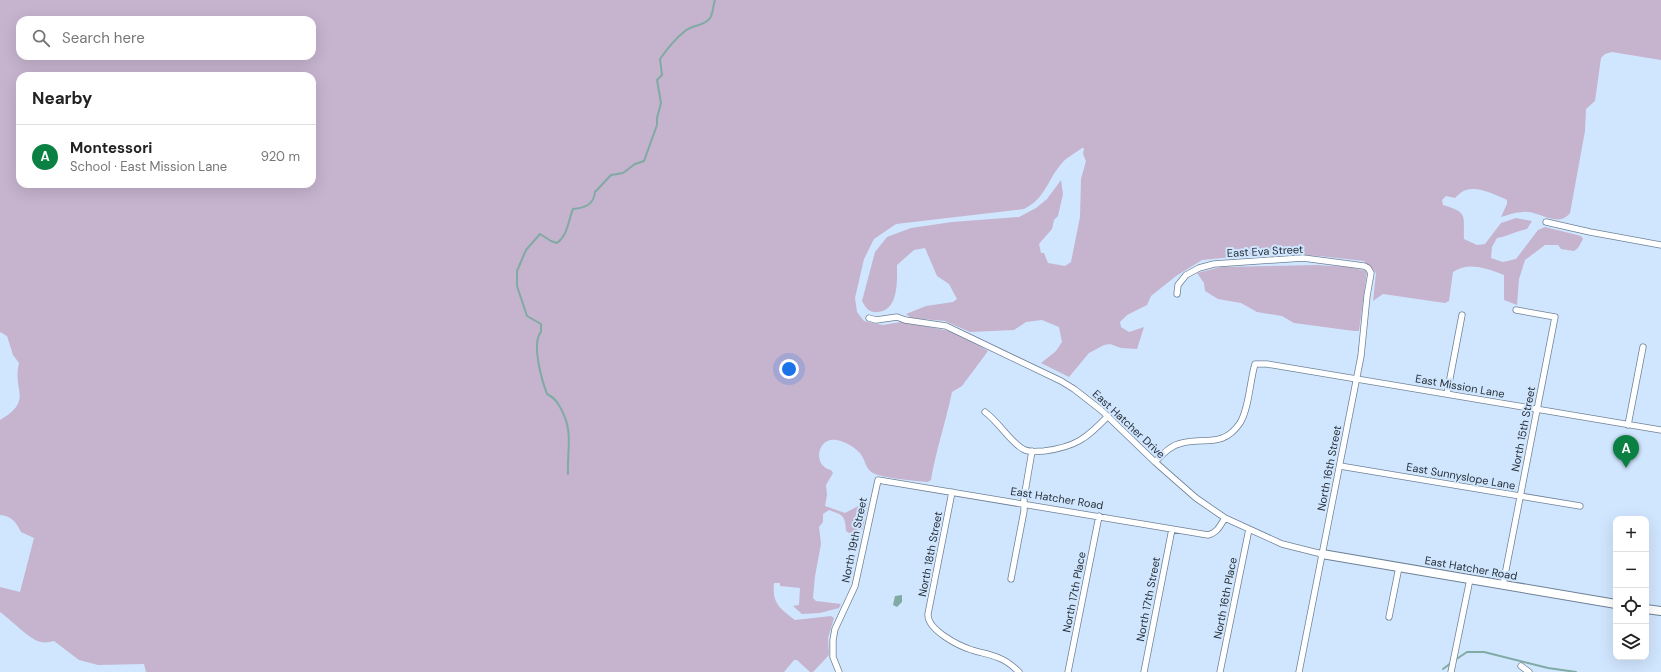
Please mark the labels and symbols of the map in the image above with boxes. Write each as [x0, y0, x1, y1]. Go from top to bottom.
street label: East Eva Street [1226, 242, 1304, 260]
your location [779, 359, 799, 379]
street label: East Mission Lane [1414, 371, 1506, 401]
street label: North 15th Street [1508, 385, 1538, 473]
street label: East Hatcher Drive [1090, 387, 1168, 461]
street label: North 16th Street [1314, 424, 1344, 512]
pin: A [1613, 435, 1639, 468]
street label: East Sunnyslope Lane [1405, 460, 1517, 492]
street label: East Hatcher Road [1010, 484, 1104, 512]
street label: North 19th Street [838, 496, 870, 584]
street label: North 18th Street [915, 510, 945, 598]
street label: North 17th Place [1059, 550, 1089, 634]
street label: East Hatcher Road [1424, 553, 1518, 583]
street label: North 17th Street [1133, 556, 1163, 642]
street label: North 16th Place [1210, 556, 1240, 640]

